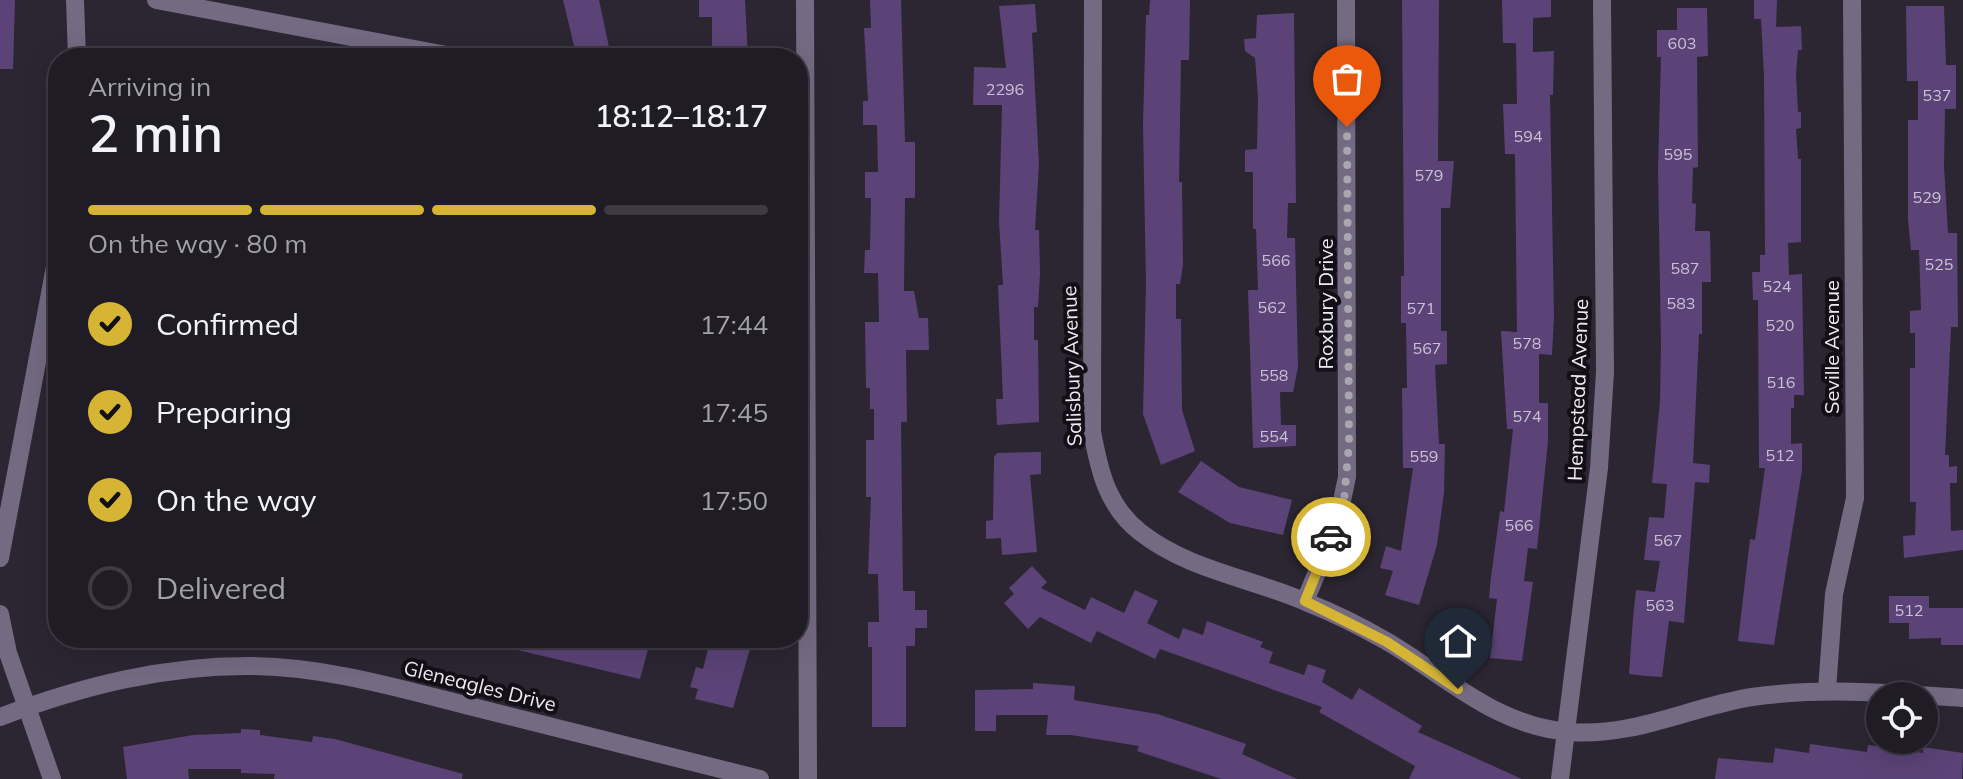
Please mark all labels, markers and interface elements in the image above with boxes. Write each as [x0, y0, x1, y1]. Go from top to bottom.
house number: 603 [1668, 33, 1696, 53]
pin [1313, 45, 1381, 127]
icon: bag [1325, 57, 1369, 101]
text: Arriving in [88, 70, 211, 103]
house number: 2296 [986, 79, 1024, 99]
house number: 537 [1923, 85, 1951, 105]
text: 18:12–18:17 [595, 97, 768, 135]
text: 2 min [88, 100, 223, 165]
house number: 594 [1514, 126, 1543, 146]
house number: 595 [1664, 144, 1692, 164]
house number: 579 [1415, 165, 1443, 185]
house number: 529 [1913, 187, 1941, 207]
text: On the way · 80 m [88, 227, 307, 260]
street label: Roxbury Drive [1313, 238, 1338, 370]
house number: 566 [1262, 250, 1290, 270]
house number: 525 [1925, 254, 1953, 274]
house number: 587 [1671, 258, 1699, 278]
house number: 524 [1763, 276, 1792, 296]
street label: Seville Avenue [1819, 280, 1844, 414]
street label: Salisbury Avenue [1056, 285, 1087, 447]
house number: 583 [1667, 293, 1695, 313]
house number: 562 [1258, 297, 1286, 317]
house number: 571 [1407, 298, 1435, 318]
street label: Hempstead Avenue [1562, 298, 1593, 481]
icon: check [88, 302, 132, 346]
text: Confirmed [156, 305, 299, 343]
text: 17:44 [700, 308, 768, 341]
house number: 520 [1766, 315, 1794, 335]
house number: 578 [1513, 333, 1541, 353]
house number: 567 [1413, 338, 1441, 358]
house number: 558 [1260, 365, 1288, 385]
house number: 516 [1767, 372, 1795, 392]
icon: check [88, 390, 132, 434]
text: Preparing [156, 393, 292, 431]
text: 17:45 [700, 396, 768, 429]
house number: 574 [1513, 406, 1542, 426]
house number: 554 [1260, 426, 1289, 446]
house number: 512 [1766, 445, 1794, 465]
house number: 559 [1410, 446, 1438, 466]
icon: check [88, 478, 132, 522]
text: On the way [156, 481, 316, 519]
text: 17:50 [700, 484, 768, 517]
courier [1291, 497, 1371, 577]
icon: car [1309, 515, 1353, 559]
house number: 566 [1505, 515, 1533, 535]
house number: 567 [1654, 530, 1682, 550]
text: Delivered [156, 569, 286, 607]
house number: 563 [1646, 595, 1674, 615]
house number: 512 [1895, 600, 1923, 620]
pin [1424, 607, 1492, 689]
icon: home [1436, 619, 1480, 663]
street label: Gleneagles Drive [401, 655, 559, 717]
map controls [1866, 682, 1938, 754]
button: locate [1866, 682, 1938, 754]

